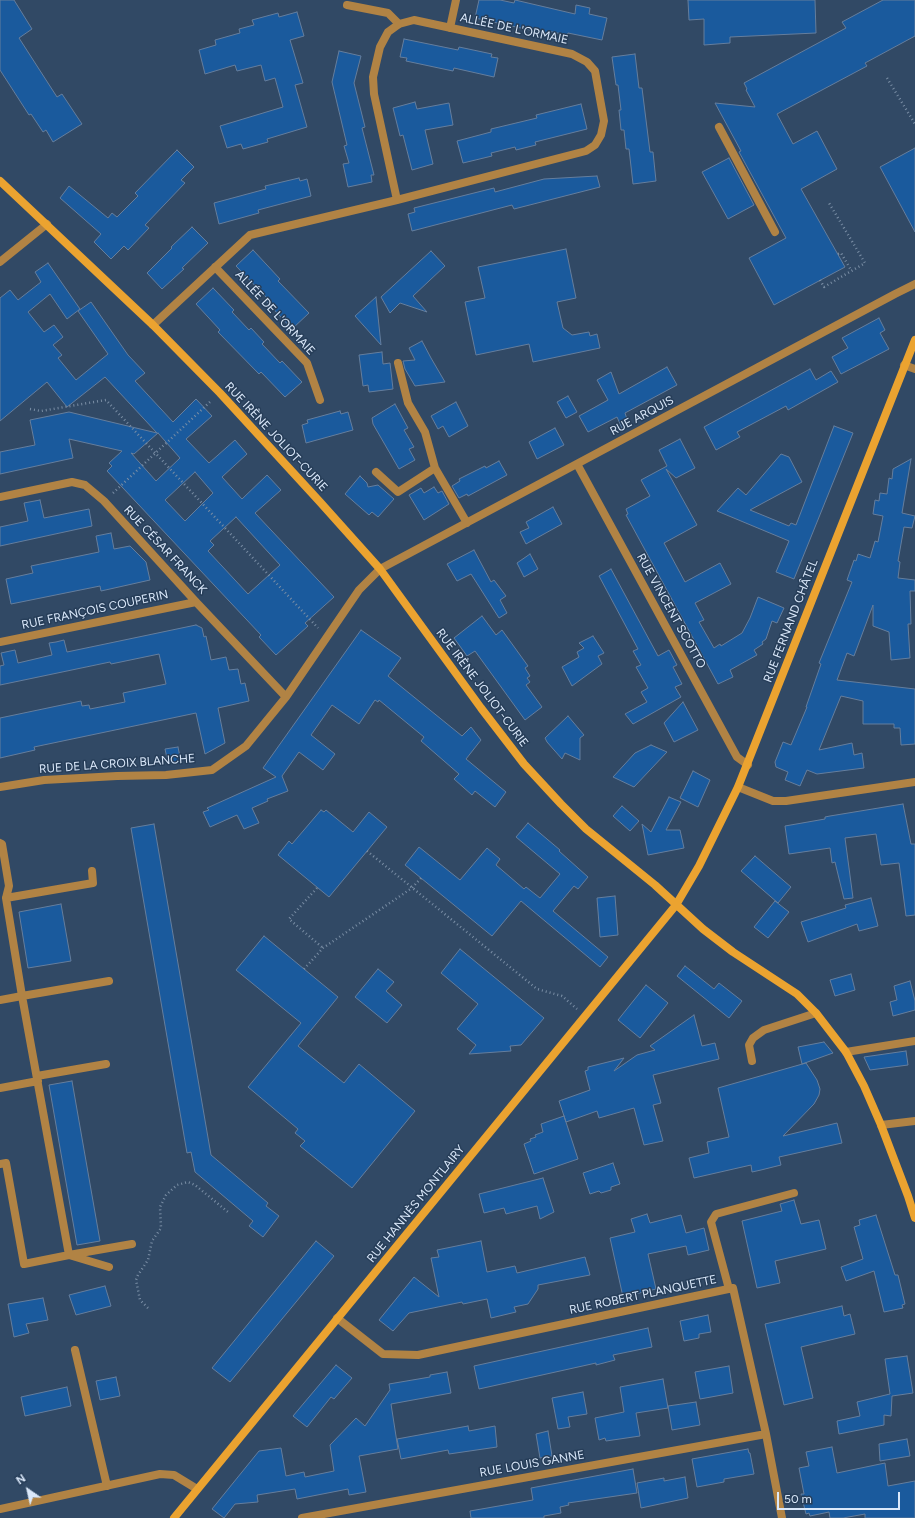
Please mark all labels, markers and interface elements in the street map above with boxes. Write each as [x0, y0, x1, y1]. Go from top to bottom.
street label: ALLÉE DE L'ORMAIE [459, 11, 569, 47]
street label: ALLÉE DE L'ORMAIE [232, 268, 318, 358]
street label: RUE IRÈNE JOLIOT-CURIE [222, 379, 330, 495]
street label: RUE ARQUIS [608, 393, 676, 439]
street label: RUE CÉSAR FRANCK [120, 503, 210, 597]
street label: RUE VINCENT SCOTTO [633, 551, 709, 671]
street label: RUE FERNAND CHÂTEL [761, 557, 821, 685]
street label: RUE FRANÇOIS COUPERIN [20, 587, 170, 633]
street label: RUE IRÈNE JOLIOT-CURIE [433, 626, 531, 750]
street label: RUE DE LA CROIX BLANCHE [38, 751, 196, 777]
street label: RUE HANNÈS MONTLAIRY [364, 1142, 468, 1266]
street label: RUE ROBERT PLANQUETTE [568, 1272, 718, 1318]
street label: RUE LOUIS GANNE [478, 1448, 586, 1480]
north arrow [8, 1470, 48, 1510]
text: N [14, 1472, 28, 1487]
scale bar [779, 1484, 902, 1510]
text: 50 m [784, 1492, 812, 1506]

